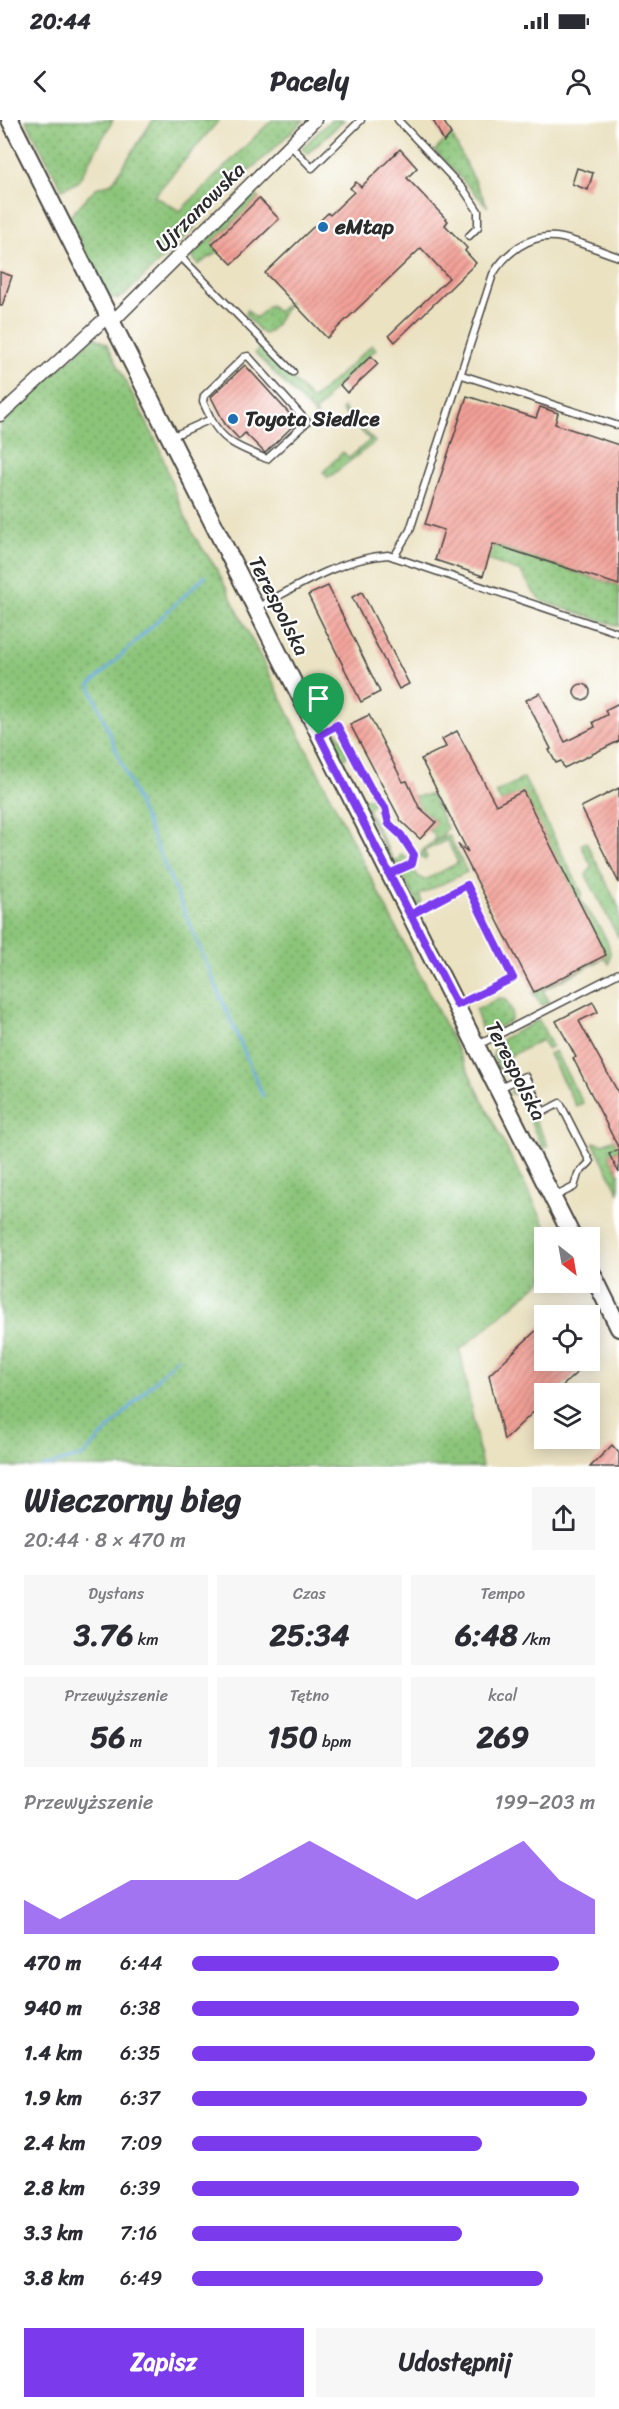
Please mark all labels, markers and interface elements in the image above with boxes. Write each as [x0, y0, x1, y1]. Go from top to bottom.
text: 20:44 [30, 2, 91, 41]
text: Pacely [270, 57, 349, 105]
icon: back [24, 65, 57, 98]
icon: person [562, 65, 595, 98]
street label: Ujrzanowska [145, 152, 255, 262]
place label: eMtap [334, 208, 395, 246]
marker: eMtap [316, 220, 330, 234]
place label: Toyota Siedlce [245, 400, 381, 438]
marker: Toyota Siedlce [226, 412, 240, 426]
street label: Terespolska [237, 549, 321, 663]
pin [293, 673, 344, 735]
icon: arrive [302, 682, 335, 715]
street label: Terespolska [474, 1014, 558, 1128]
north arrow [534, 1227, 600, 1293]
map controls [534, 1227, 600, 1449]
button: locate [534, 1305, 600, 1371]
button: layers [534, 1383, 600, 1449]
text: Wieczorny bieg [24, 1471, 241, 1529]
button: share [532, 1487, 595, 1550]
text: 20:44 · 8 × 470 m [24, 1523, 186, 1558]
text: Dystans [88, 1579, 144, 1608]
text: Czas [293, 1579, 326, 1608]
text: Tempo [481, 1579, 525, 1608]
text: 3.76 [74, 1608, 134, 1662]
text: 25:34 [270, 1608, 349, 1662]
text: 6:48 [455, 1608, 518, 1662]
text: km [134, 1625, 158, 1654]
text: /km [518, 1625, 551, 1654]
text: Przewyższenie [64, 1681, 168, 1710]
text: Tętno [290, 1681, 329, 1710]
text: kcal [488, 1681, 517, 1710]
text: 56 [90, 1710, 126, 1764]
text: 150 [268, 1710, 318, 1764]
text: 269 [476, 1710, 529, 1764]
text: m [126, 1727, 142, 1756]
text: bpm [318, 1727, 351, 1756]
text: Przewyższenie [24, 1785, 153, 1820]
text: 199–203 m [495, 1785, 595, 1820]
text: 470 m [24, 1946, 81, 1981]
text: 6:44 [120, 1946, 162, 1981]
text: 940 m [24, 1991, 82, 2026]
text: 6:38 [120, 1991, 160, 2026]
text: 1.4 km [24, 2036, 82, 2071]
text: 6:35 [120, 2036, 161, 2071]
text: 1.9 km [24, 2081, 82, 2116]
text: 6:37 [120, 2081, 160, 2116]
text: 2.4 km [24, 2126, 85, 2161]
text: 7:09 [120, 2126, 162, 2161]
text: 2.8 km [24, 2171, 85, 2206]
text: 6:39 [120, 2171, 161, 2206]
text: 3.3 km [24, 2216, 83, 2251]
text: 7:16 [120, 2216, 157, 2251]
text: 3.8 km [24, 2261, 84, 2296]
text: 6:49 [120, 2261, 162, 2296]
button: Zapisz [24, 2328, 304, 2397]
button: Udostępnij [316, 2328, 595, 2397]

